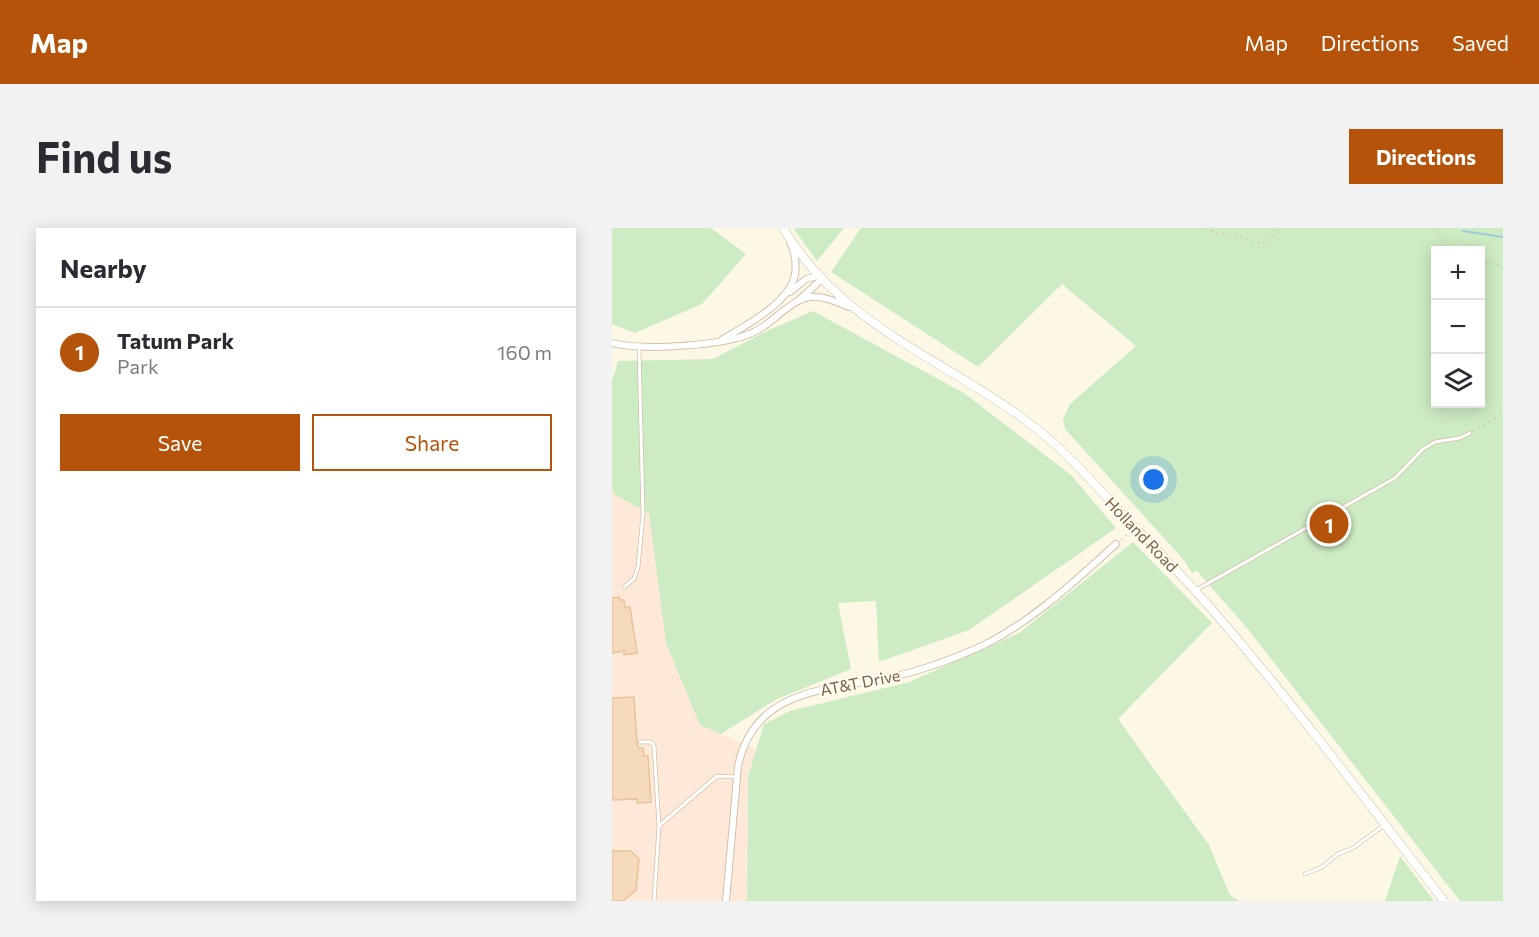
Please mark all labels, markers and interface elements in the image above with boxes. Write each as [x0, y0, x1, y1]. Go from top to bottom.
text: Map [30, 25, 88, 59]
text: Map [1245, 30, 1288, 55]
text: Directions [1321, 30, 1419, 55]
text: Saved [1452, 30, 1509, 55]
button: Directions [1349, 129, 1503, 184]
text: Find us [36, 130, 172, 182]
map controls [1431, 246, 1485, 408]
button: + [1431, 246, 1485, 300]
text: Nearby [60, 252, 147, 283]
button: − [1431, 300, 1485, 354]
text: Tatum Park [117, 327, 234, 354]
text: 1 [75, 340, 84, 364]
text: 160 m [497, 340, 552, 364]
text: Park [117, 354, 159, 378]
button: layers [1431, 354, 1485, 408]
button: Save [60, 414, 300, 471]
button: Share [312, 414, 552, 471]
your location [1139, 465, 1168, 494]
street label: Holland Road [1102, 493, 1182, 575]
pin: 1 [1310, 502, 1348, 546]
street label: AT&T Drive [818, 665, 902, 699]

